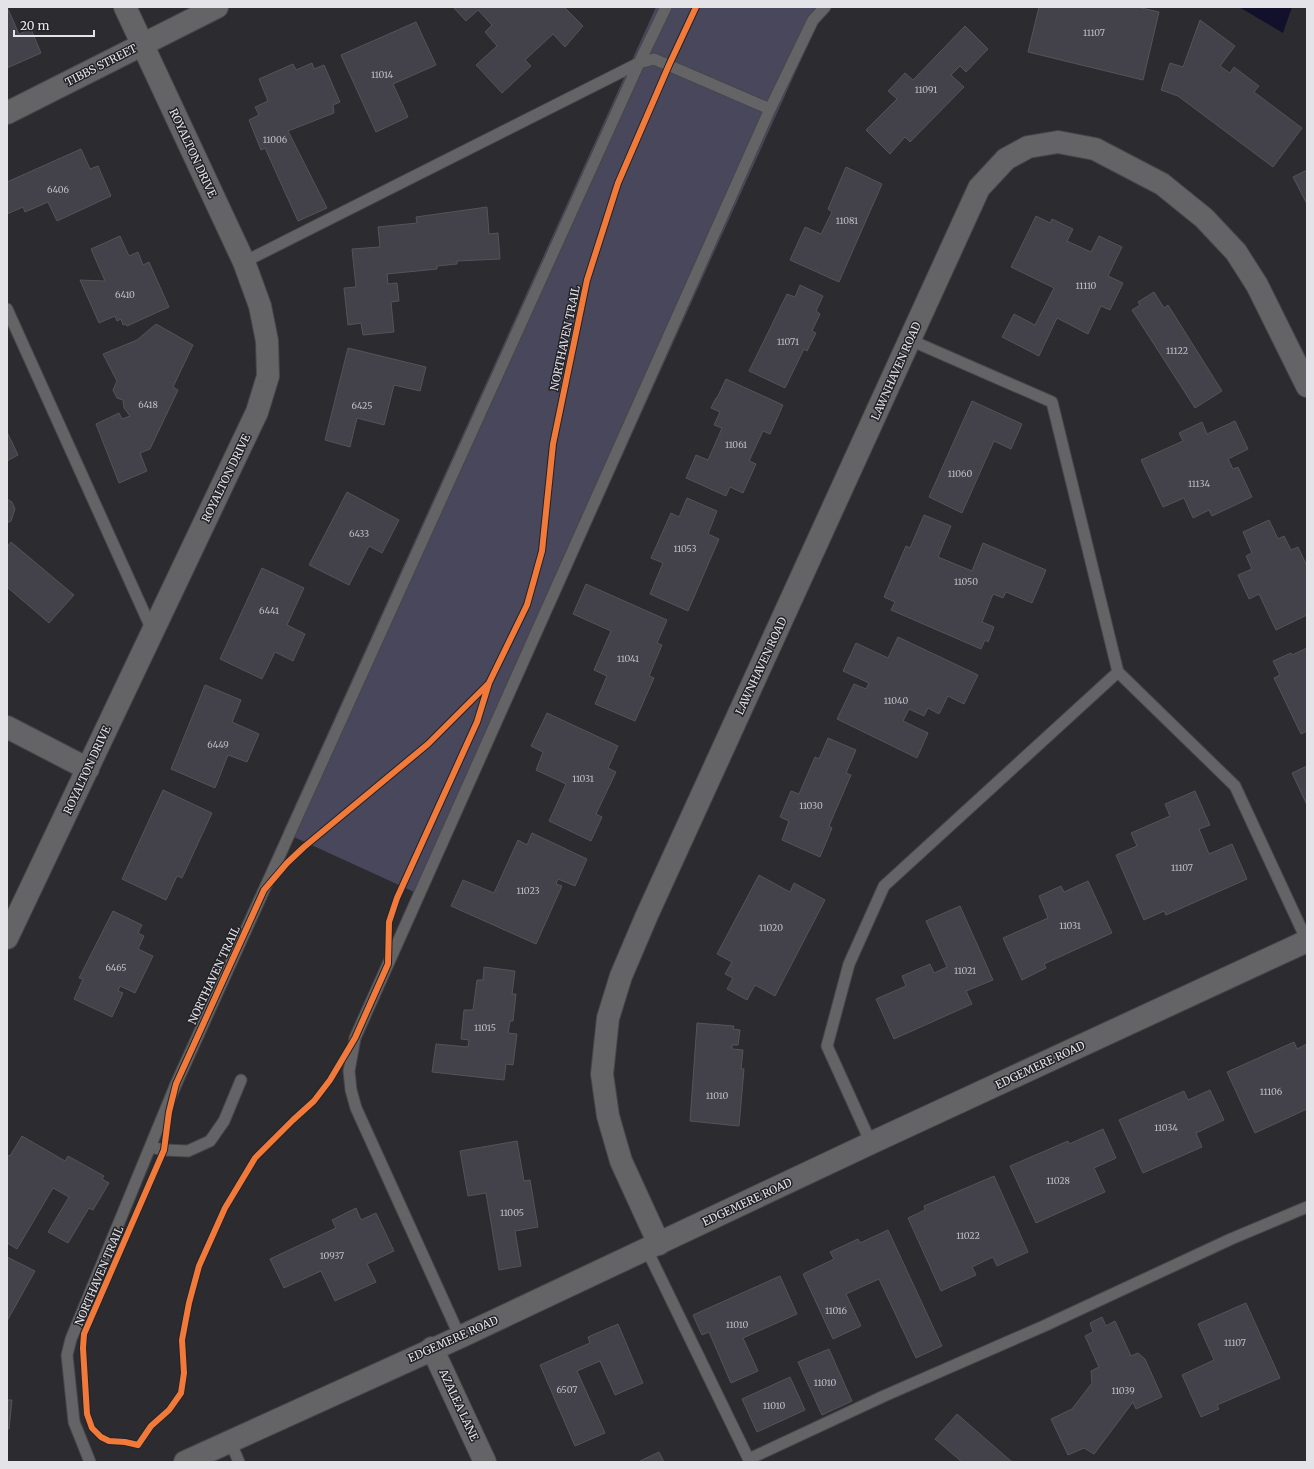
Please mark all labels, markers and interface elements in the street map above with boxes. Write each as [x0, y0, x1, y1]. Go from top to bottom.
scale bar [14, 12, 94, 38]
text: 20 m [20, 18, 49, 33]
house number: 11107 [1083, 27, 1105, 38]
street label: TIBBS STREET [63, 41, 140, 89]
house number: 11014 [371, 69, 393, 80]
house number: 11091 [915, 84, 937, 95]
street label: ROYALTON DRIVE [166, 106, 220, 200]
house number: 11006 [263, 134, 288, 145]
house number: 6406 [47, 184, 70, 195]
house number: 11081 [836, 215, 858, 226]
house number: 11110 [1076, 280, 1097, 291]
street label: NORTHAVEN TRAIL [547, 284, 583, 392]
house number: 6410 [115, 289, 135, 300]
street label: LAWNHAVEN ROAD [868, 320, 924, 422]
house number: 11071 [777, 336, 799, 347]
house number: 11122 [1166, 345, 1188, 356]
house number: 6418 [138, 399, 158, 410]
house number: 6425 [352, 400, 372, 411]
street label: ROYALTON DRIVE [199, 432, 253, 524]
house number: 11061 [725, 439, 747, 450]
house number: 11060 [948, 468, 972, 479]
house number: 11134 [1188, 478, 1210, 489]
house number: 6433 [349, 528, 369, 539]
house number: 11053 [673, 543, 697, 554]
house number: 11050 [954, 576, 978, 587]
house number: 6441 [259, 605, 279, 616]
street label: LAWNHAVEN ROAD [732, 615, 790, 717]
house number: 11041 [617, 653, 639, 664]
house number: 11040 [884, 695, 908, 706]
street label: ROYALTON DRIVE [60, 723, 114, 817]
house number: 6449 [207, 739, 229, 750]
house number: 11031 [572, 773, 594, 784]
house number: 11030 [799, 800, 823, 811]
house number: 11107 [1171, 862, 1193, 873]
house number: 11023 [516, 885, 540, 896]
house number: 11031 [1059, 920, 1081, 931]
house number: 11020 [759, 922, 783, 933]
street label: NORTHAVEN TRAIL [185, 923, 243, 1026]
house number: 6465 [105, 962, 127, 973]
house number: 11021 [954, 965, 976, 976]
house number: 11015 [474, 1022, 496, 1033]
street label: EDGEMERE ROAD [993, 1038, 1087, 1092]
house number: 11106 [1260, 1086, 1283, 1097]
house number: 11010 [706, 1090, 728, 1101]
house number: 11034 [1154, 1122, 1178, 1133]
street label: EDGEMERE ROAD [700, 1175, 794, 1229]
house number: 11028 [1046, 1175, 1070, 1186]
house number: 11005 [500, 1207, 524, 1218]
street label: NORTHAVEN TRAIL [72, 1224, 126, 1328]
house number: 11022 [956, 1230, 980, 1241]
house number: 10937 [320, 1250, 344, 1261]
house number: 11016 [825, 1305, 848, 1316]
street label: EDGEMERE ROAD [406, 1313, 500, 1365]
house number: 11010 [726, 1319, 748, 1330]
house number: 11107 [1224, 1337, 1246, 1348]
street label: AZALEA LANE [436, 1366, 482, 1443]
house number: 11010 [814, 1377, 836, 1388]
house number: 6507 [557, 1384, 577, 1395]
house number: 11039 [1111, 1385, 1135, 1396]
house number: 11010 [763, 1400, 785, 1411]

